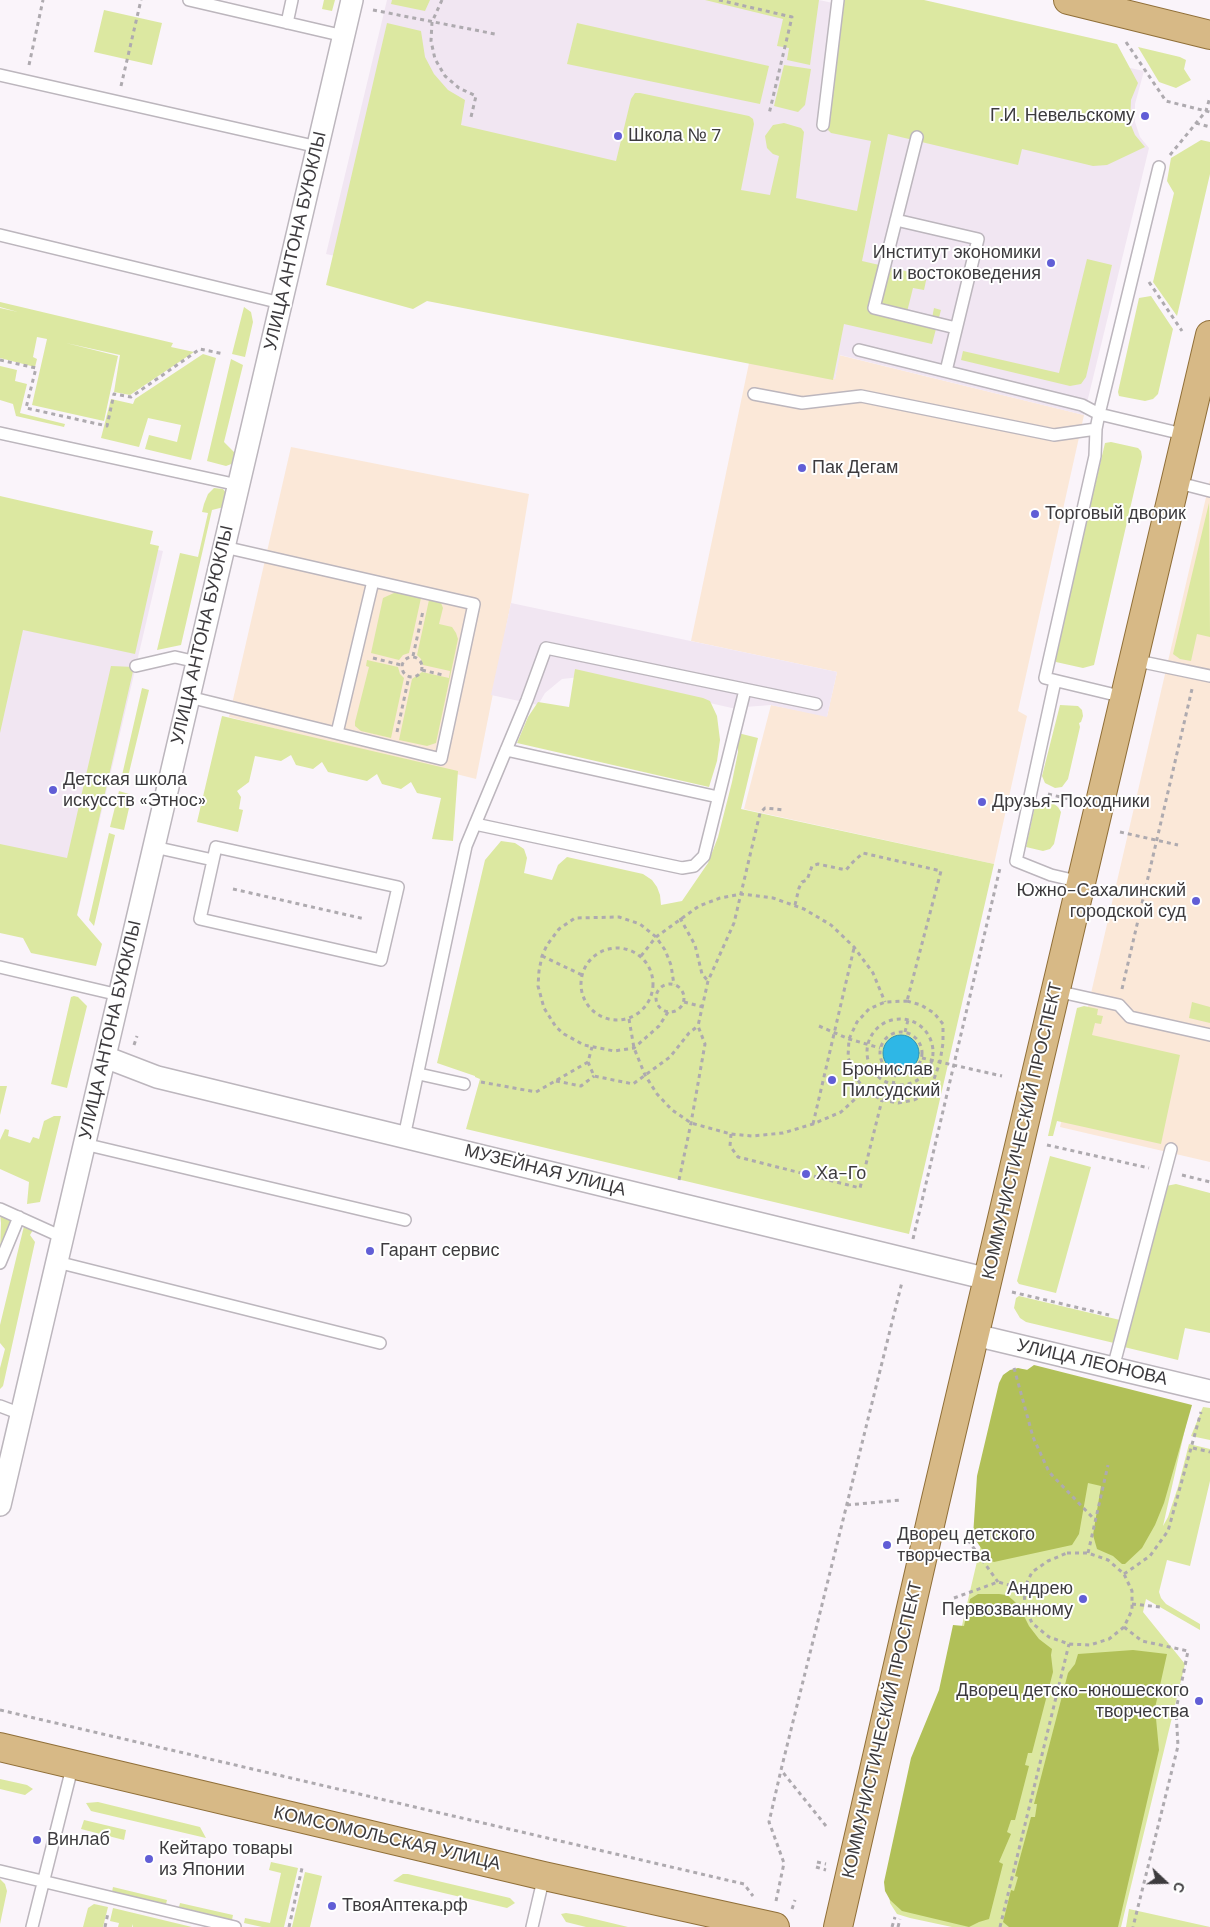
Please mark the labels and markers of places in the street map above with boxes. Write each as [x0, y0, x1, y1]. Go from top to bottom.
place label: Г.И. Невельскому [984, 105, 1135, 127]
marker: Г.И. Невельскому [1139, 110, 1151, 122]
place label: Школа № 7 [628, 125, 724, 147]
marker: Школа № 7 [612, 130, 624, 142]
place label: Институт экономики и востоковедения [857, 242, 1041, 284]
marker: Институт экономики и востоковедения [1045, 257, 1057, 269]
place label: Пак Дегам [812, 457, 903, 479]
marker: Пак Дегам [796, 462, 808, 474]
place label: Торговый дворик [1045, 503, 1199, 525]
marker: Торговый дворик [1029, 508, 1041, 520]
place label: Детская школа искусств «Этнос» [63, 769, 213, 812]
marker: Детская школа искусств «Этнос» [47, 784, 59, 796]
place label: Друзья-Походники [992, 791, 1162, 813]
marker: Друзья-Походники [976, 796, 988, 808]
place label: Южно-Сахалинский городской суд [1007, 880, 1186, 922]
marker: Южно-Сахалинский городской суд [1190, 895, 1202, 907]
place label: Бронислав Пилсудский [842, 1059, 948, 1102]
marker: Бронислав Пилсудский [826, 1074, 838, 1086]
place label: Ха-Го [816, 1163, 865, 1185]
marker: Ха-Го [800, 1168, 812, 1180]
place label: Гарант сервис [380, 1240, 505, 1262]
marker: Гарант сервис [364, 1245, 376, 1257]
place label: Дворец детского творчества [897, 1524, 1045, 1566]
marker: Дворец детского творчества [881, 1539, 893, 1551]
place label: Андрею Первозванному [933, 1578, 1073, 1620]
marker: Андрею Первозванному [1077, 1593, 1089, 1605]
place label: Дворец детско-юношеского творчества [939, 1680, 1189, 1722]
marker: Дворец детско-юношеского творчества [1193, 1695, 1205, 1707]
place label: Винлаб [47, 1829, 113, 1851]
marker: Винлаб [31, 1834, 43, 1846]
place label: Кейтаро товары из Японии [159, 1838, 302, 1880]
marker: Кейтаро товары из Японии [143, 1853, 155, 1865]
place label: ТвояАптека.рф [342, 1895, 473, 1917]
marker: ТвояАптека.рф [326, 1900, 338, 1912]

